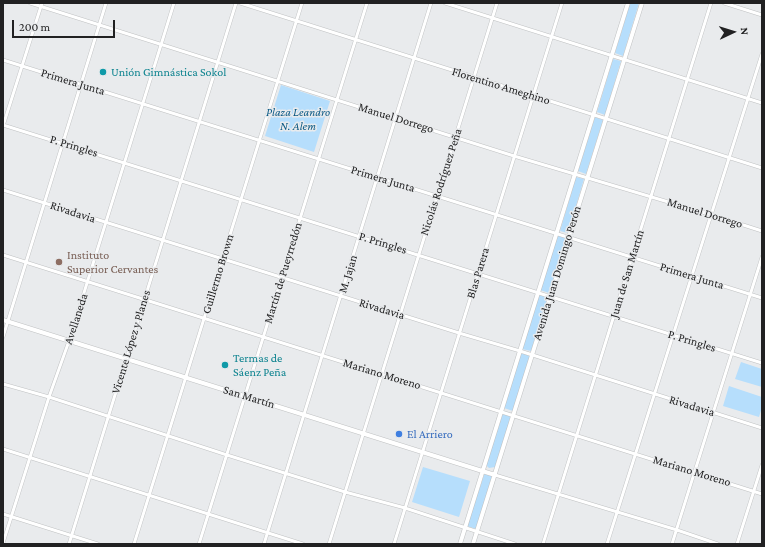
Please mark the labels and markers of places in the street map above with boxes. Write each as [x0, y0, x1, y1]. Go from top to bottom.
place label: Unión Gimnástica Sokol [111, 65, 226, 79]
marker: Unión Gimnástica Sokol [98, 67, 108, 77]
place label: Instituto Superior Cervantes [67, 248, 158, 276]
marker: Instituto Superior Cervantes [54, 257, 64, 267]
place label: Termas de Sáenz Peña [233, 351, 286, 379]
marker: Termas de Sáenz Peña [220, 360, 230, 370]
place label: El Arriero [407, 427, 453, 441]
marker: El Arriero [394, 429, 404, 439]

